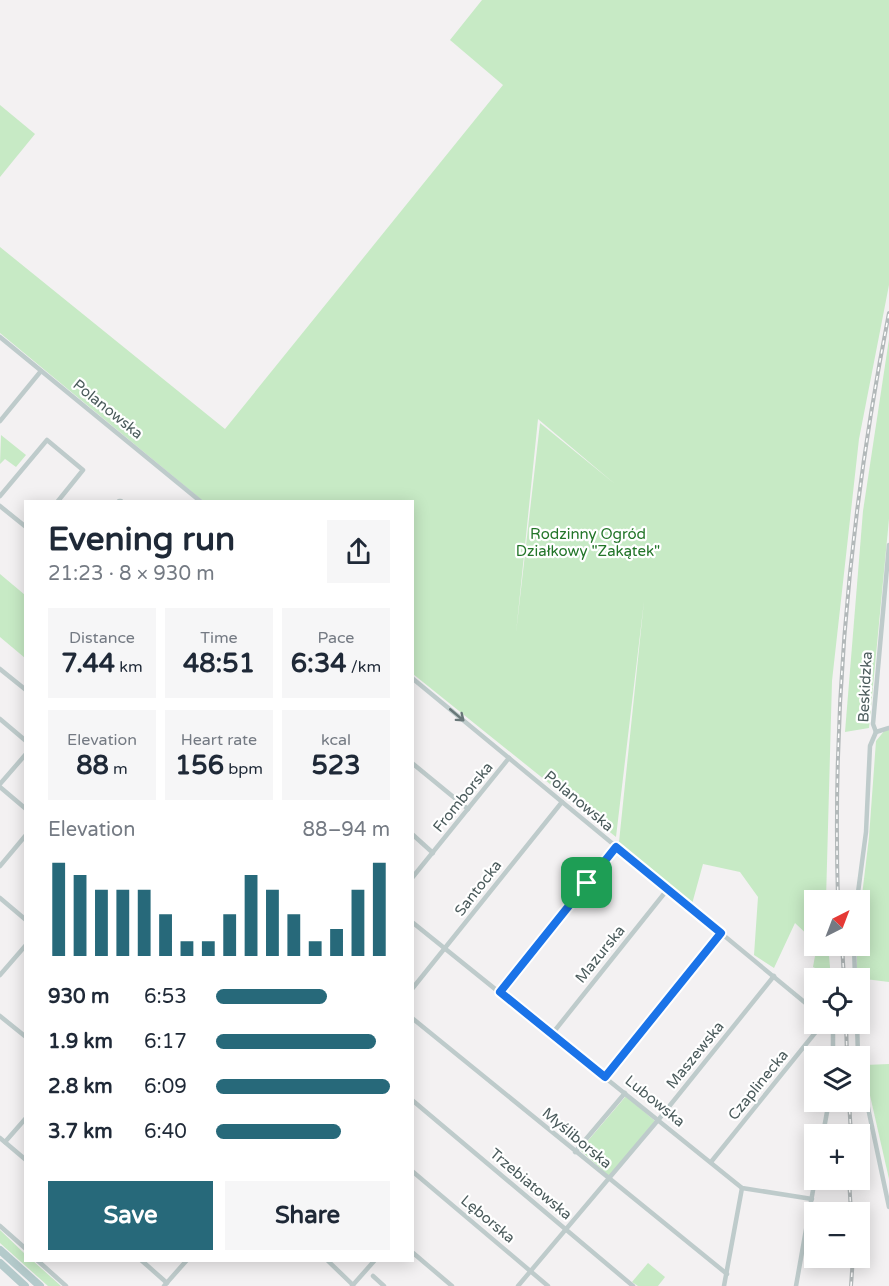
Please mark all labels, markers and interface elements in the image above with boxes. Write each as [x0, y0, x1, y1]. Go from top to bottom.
street label: Polanowska [69, 375, 147, 443]
text: Evening run [48, 520, 235, 559]
button: share [327, 520, 390, 583]
park label: Rodzinny Ogród Działkowy "Zakątek" [516, 525, 660, 560]
text: 21:23 · 8 × 930 m [48, 562, 215, 586]
text: Distance [69, 628, 135, 648]
text: Time [200, 628, 238, 648]
text: Pace [318, 628, 354, 648]
text: 7.44 [61, 648, 115, 679]
text: 48:51 [183, 648, 255, 679]
text: 6:34 [291, 648, 347, 679]
street label: Beskidzka [854, 651, 876, 723]
text: km [115, 657, 143, 677]
text: /km [347, 657, 381, 677]
one-way arrow [449, 708, 464, 722]
text: Elevation [67, 730, 137, 750]
text: Heart rate [181, 730, 257, 750]
text: kcal [321, 730, 351, 750]
text: 88 [76, 750, 109, 781]
text: 156 [175, 750, 224, 781]
text: 523 [312, 750, 360, 781]
street label: Fromborska [429, 758, 497, 836]
text: m [109, 759, 128, 779]
text: bpm [224, 759, 263, 779]
street label: Polanowska [541, 767, 617, 835]
text: Elevation [48, 818, 135, 842]
text: 88–94 m [303, 818, 390, 842]
street label: Santocka [451, 857, 505, 919]
pin [561, 857, 612, 908]
icon: arrive [570, 866, 603, 899]
north arrow [804, 890, 870, 956]
map controls [804, 890, 870, 1268]
street label: Mazurska [571, 922, 629, 986]
button: locate [804, 968, 870, 1034]
text: 930 m [48, 985, 109, 1009]
text: 6:53 [144, 985, 187, 1009]
street label: Maszewska [662, 1018, 728, 1092]
text: 1.9 km [48, 1030, 113, 1054]
text: 6:17 [144, 1030, 187, 1054]
street label: Czaplinecka [724, 1046, 792, 1124]
button: layers [804, 1046, 870, 1112]
street label: Lubowska [621, 1071, 689, 1131]
text: 2.8 km [48, 1075, 113, 1099]
text: 6:09 [144, 1075, 187, 1099]
street label: Myśliborska [539, 1104, 615, 1172]
text: 3.7 km [48, 1120, 113, 1144]
text: 6:40 [144, 1120, 187, 1144]
button: + [804, 1124, 870, 1190]
street label: Trzebiatowska [486, 1144, 576, 1224]
button: Save [48, 1181, 213, 1250]
button: Share [225, 1181, 390, 1250]
street label: Lęborska [457, 1191, 519, 1247]
button: − [804, 1202, 870, 1268]

